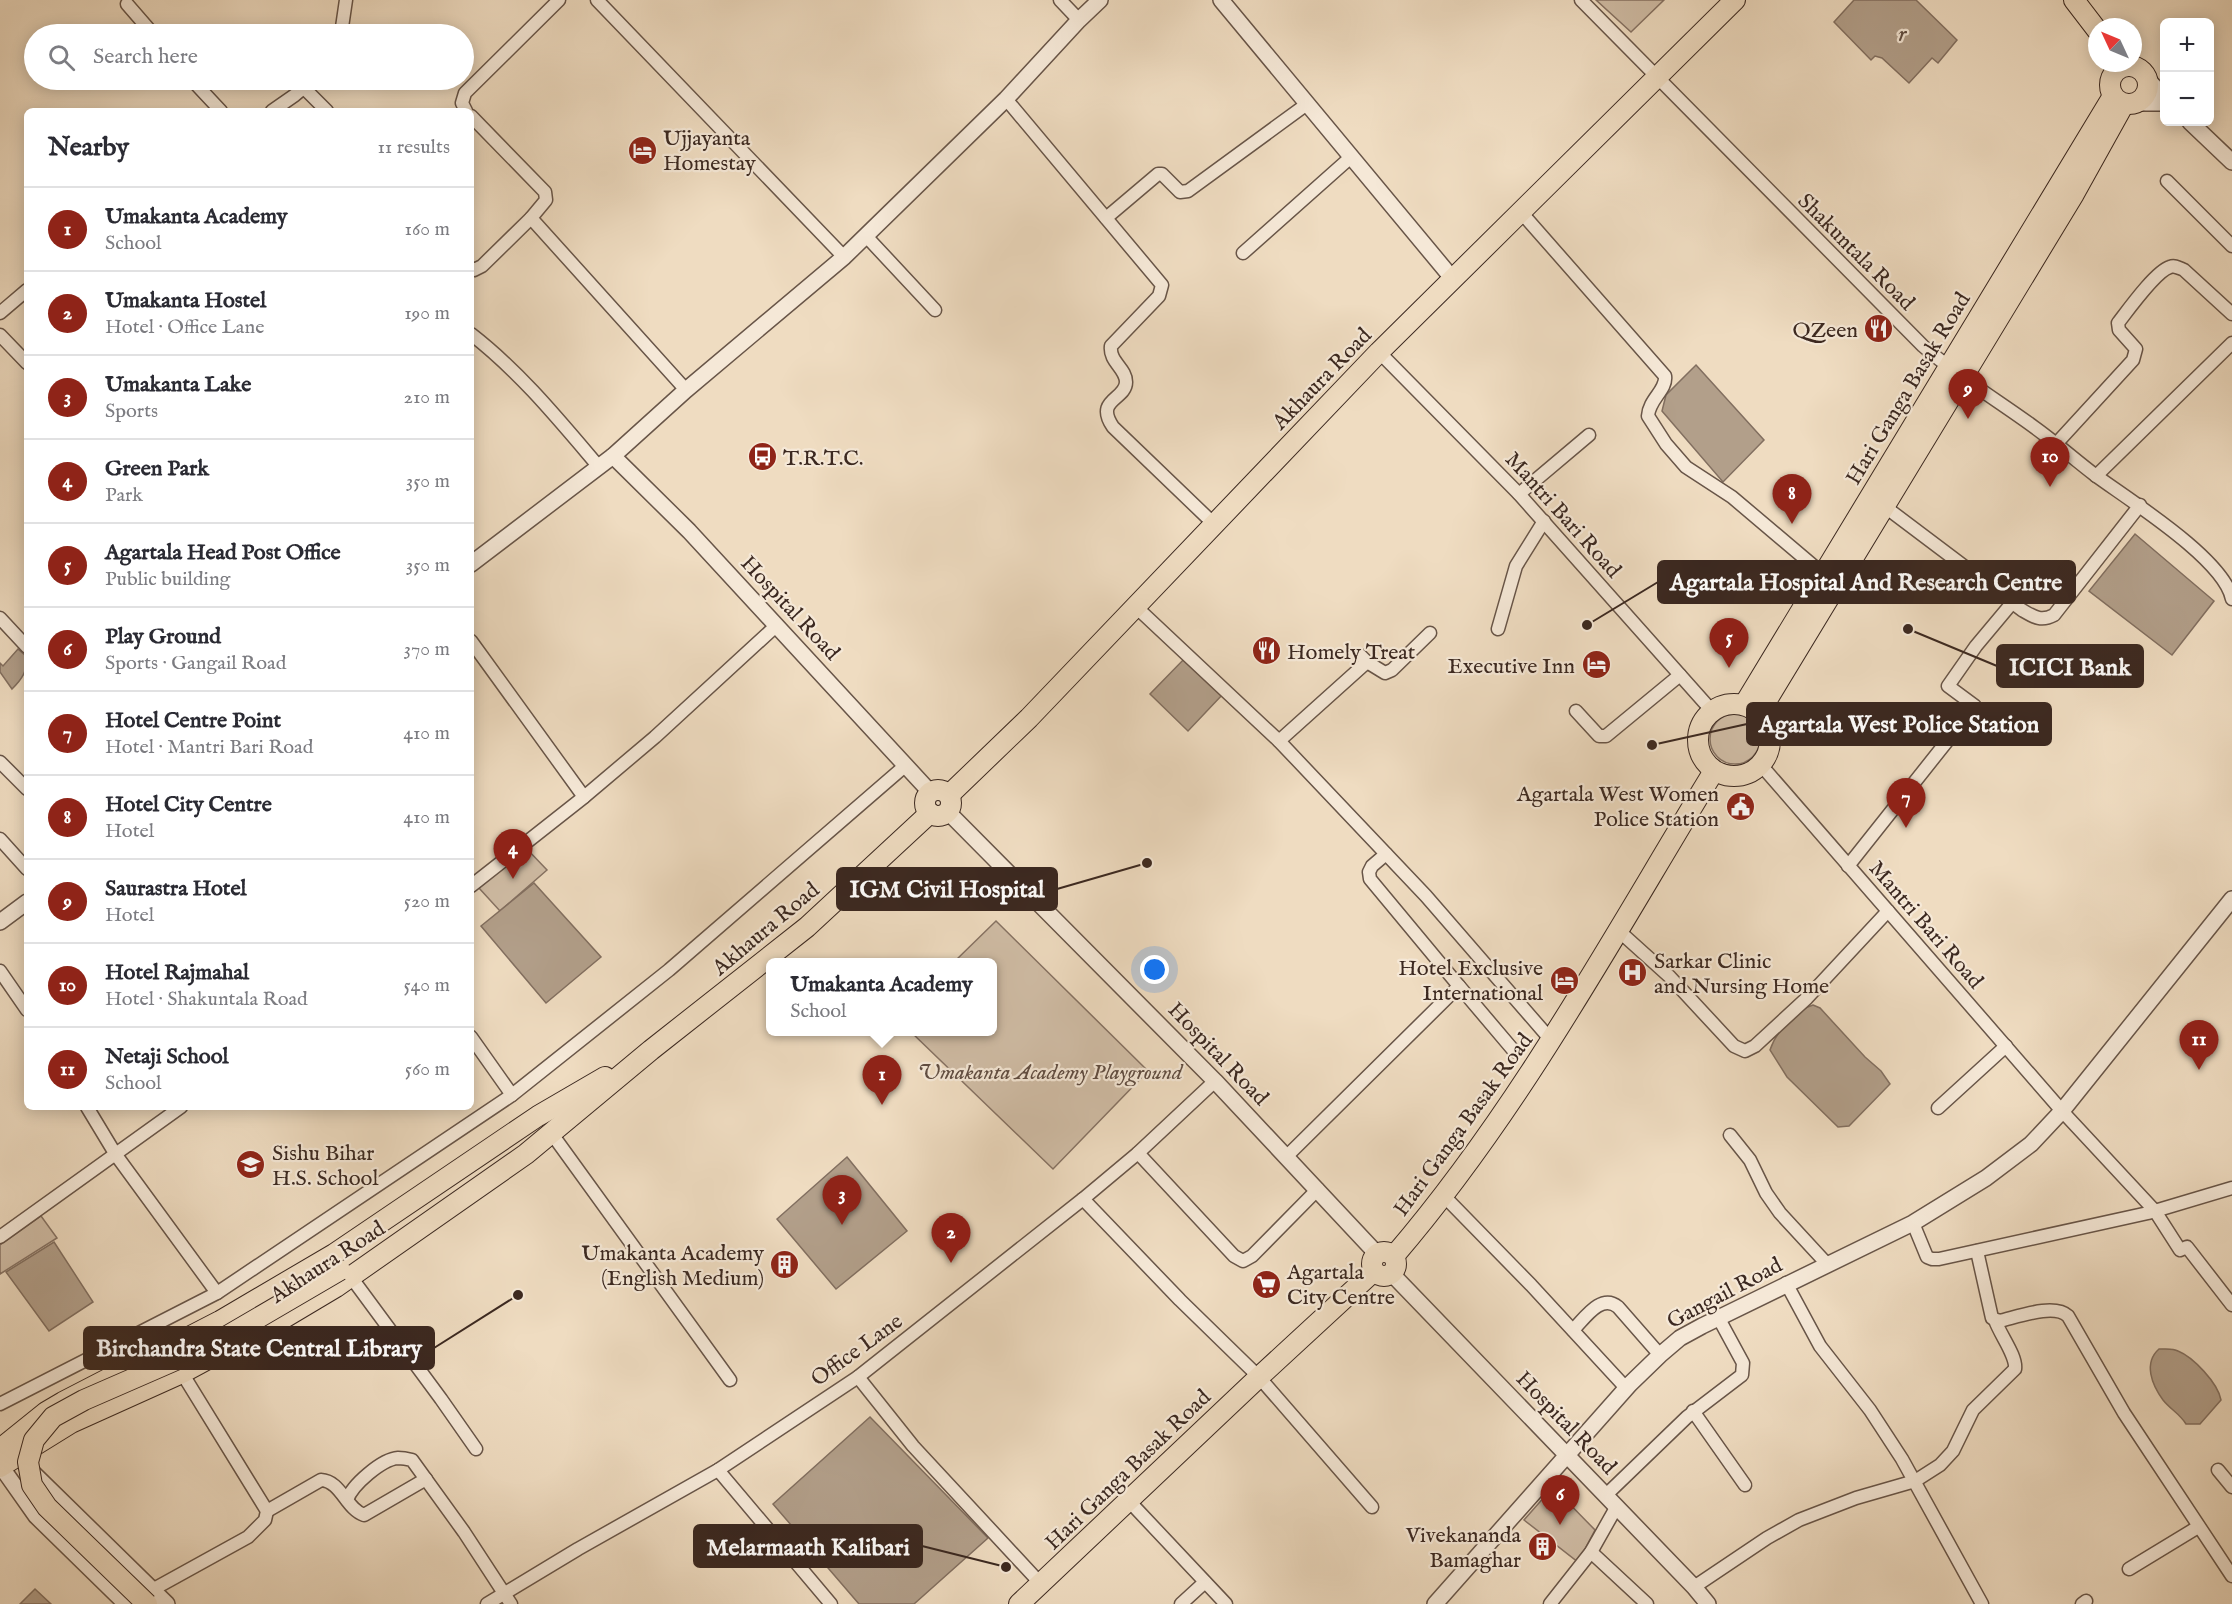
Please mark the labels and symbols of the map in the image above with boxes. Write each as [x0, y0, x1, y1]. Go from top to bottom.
north arrow [2088, 18, 2142, 72]
water label: r [1898, 19, 1908, 50]
place label: Ujjayanta Homestay [663, 125, 756, 178]
hotel icon: Ujjayanta Homestay [626, 134, 658, 166]
street label: Shakuntala Road [1791, 188, 1920, 317]
street label: Hari Ganga Basak Road [1840, 287, 1977, 490]
restaurant icon: QZeen [1863, 313, 1895, 345]
place label: QZeen [1793, 317, 1858, 345]
street label: Akhaura Road [1266, 322, 1378, 437]
pin: 9 [1948, 370, 1988, 419]
pin: 10 [2030, 438, 2070, 487]
bus stop icon: T.R.T.C. [746, 441, 778, 473]
place label: T.R.T.C. [783, 445, 863, 473]
street label: Mantri Bari Road [1498, 446, 1627, 585]
pin: 8 [1772, 474, 1812, 524]
street label: Hospital Road [734, 550, 845, 667]
callout: Agartala Hospital And Research Centre [1658, 561, 2075, 603]
text: Agartala Hospital And Research Centre [1669, 568, 2062, 599]
pin: 5 [1710, 618, 1748, 668]
restaurant icon: Homely Treat [1250, 635, 1282, 667]
place label: Homely Treat [1287, 639, 1416, 667]
callout: ICICI Bank [1997, 645, 2143, 687]
hotel icon: Executive Inn [1580, 649, 1612, 681]
place label: Executive Inn [1448, 653, 1575, 681]
text: ICICI Bank [2009, 653, 2132, 684]
callout: Agartala West Police Station [1747, 703, 2051, 745]
text: Agartala West Police Station [1758, 710, 2040, 741]
pin: 7 [1886, 778, 1926, 828]
place label: Agartala West Women Police Station [1516, 781, 1719, 834]
public building icon: Agartala West Women Police Station [1724, 790, 1756, 822]
pin: 4 [494, 830, 532, 879]
street label: Mantri Bari Road [1862, 855, 1989, 995]
callout: IGM Civil Hospital [837, 868, 1057, 910]
text: IGM Civil Hospital [849, 875, 1045, 906]
street label: Akhaura Road [706, 876, 826, 983]
place label: Sarkar Clinic and Nursing Home [1654, 948, 1829, 1001]
your location [1140, 955, 1169, 984]
place label: Hotel Exclusive International [1398, 955, 1543, 1008]
hospital icon: Sarkar Clinic and Nursing Home [1617, 957, 1649, 989]
hotel icon: Hotel Exclusive International [1548, 964, 1580, 996]
street label: Hospital Road [1161, 997, 1274, 1112]
pin: 11 [2180, 1020, 2218, 1070]
street label: Hari Ganga Basak Road [1388, 1028, 1540, 1222]
pin: 1 [862, 1056, 902, 1105]
park label: Umakanta Academy Playground [918, 1059, 1184, 1087]
place label: Sishu Bihar H.S. School [272, 1140, 378, 1193]
school or university icon: Sishu Bihar H.S. School [235, 1149, 267, 1181]
pin: 3 [822, 1176, 862, 1225]
pin: 2 [932, 1214, 970, 1263]
street label: Akhaura Road [265, 1215, 391, 1311]
place label: Umakanta Academy (English Medium) [581, 1240, 764, 1293]
building icon: Umakanta Academy (English Medium) [769, 1249, 801, 1281]
street label: Gangail Road [1662, 1252, 1788, 1336]
place label: Agartala City Centre [1286, 1259, 1395, 1312]
supermarket icon: Agartala City Centre [1250, 1268, 1282, 1300]
street label: Office Lane [806, 1308, 909, 1393]
callout: Birchandra State Central Library [84, 1327, 434, 1369]
text: Birchandra State Central Library [96, 1334, 423, 1365]
street label: Hospital Road [1509, 1366, 1622, 1481]
street label: Hari Ganga Basak Road [1040, 1384, 1217, 1557]
pin: 6 [1540, 1476, 1580, 1525]
place label: Vivekananda Bamaghar [1405, 1522, 1521, 1575]
callout: Melarmaath Kalibari [694, 1525, 922, 1567]
building icon: Vivekananda Bamaghar [1526, 1531, 1558, 1563]
text: Melarmaath Kalibari [706, 1533, 910, 1564]

